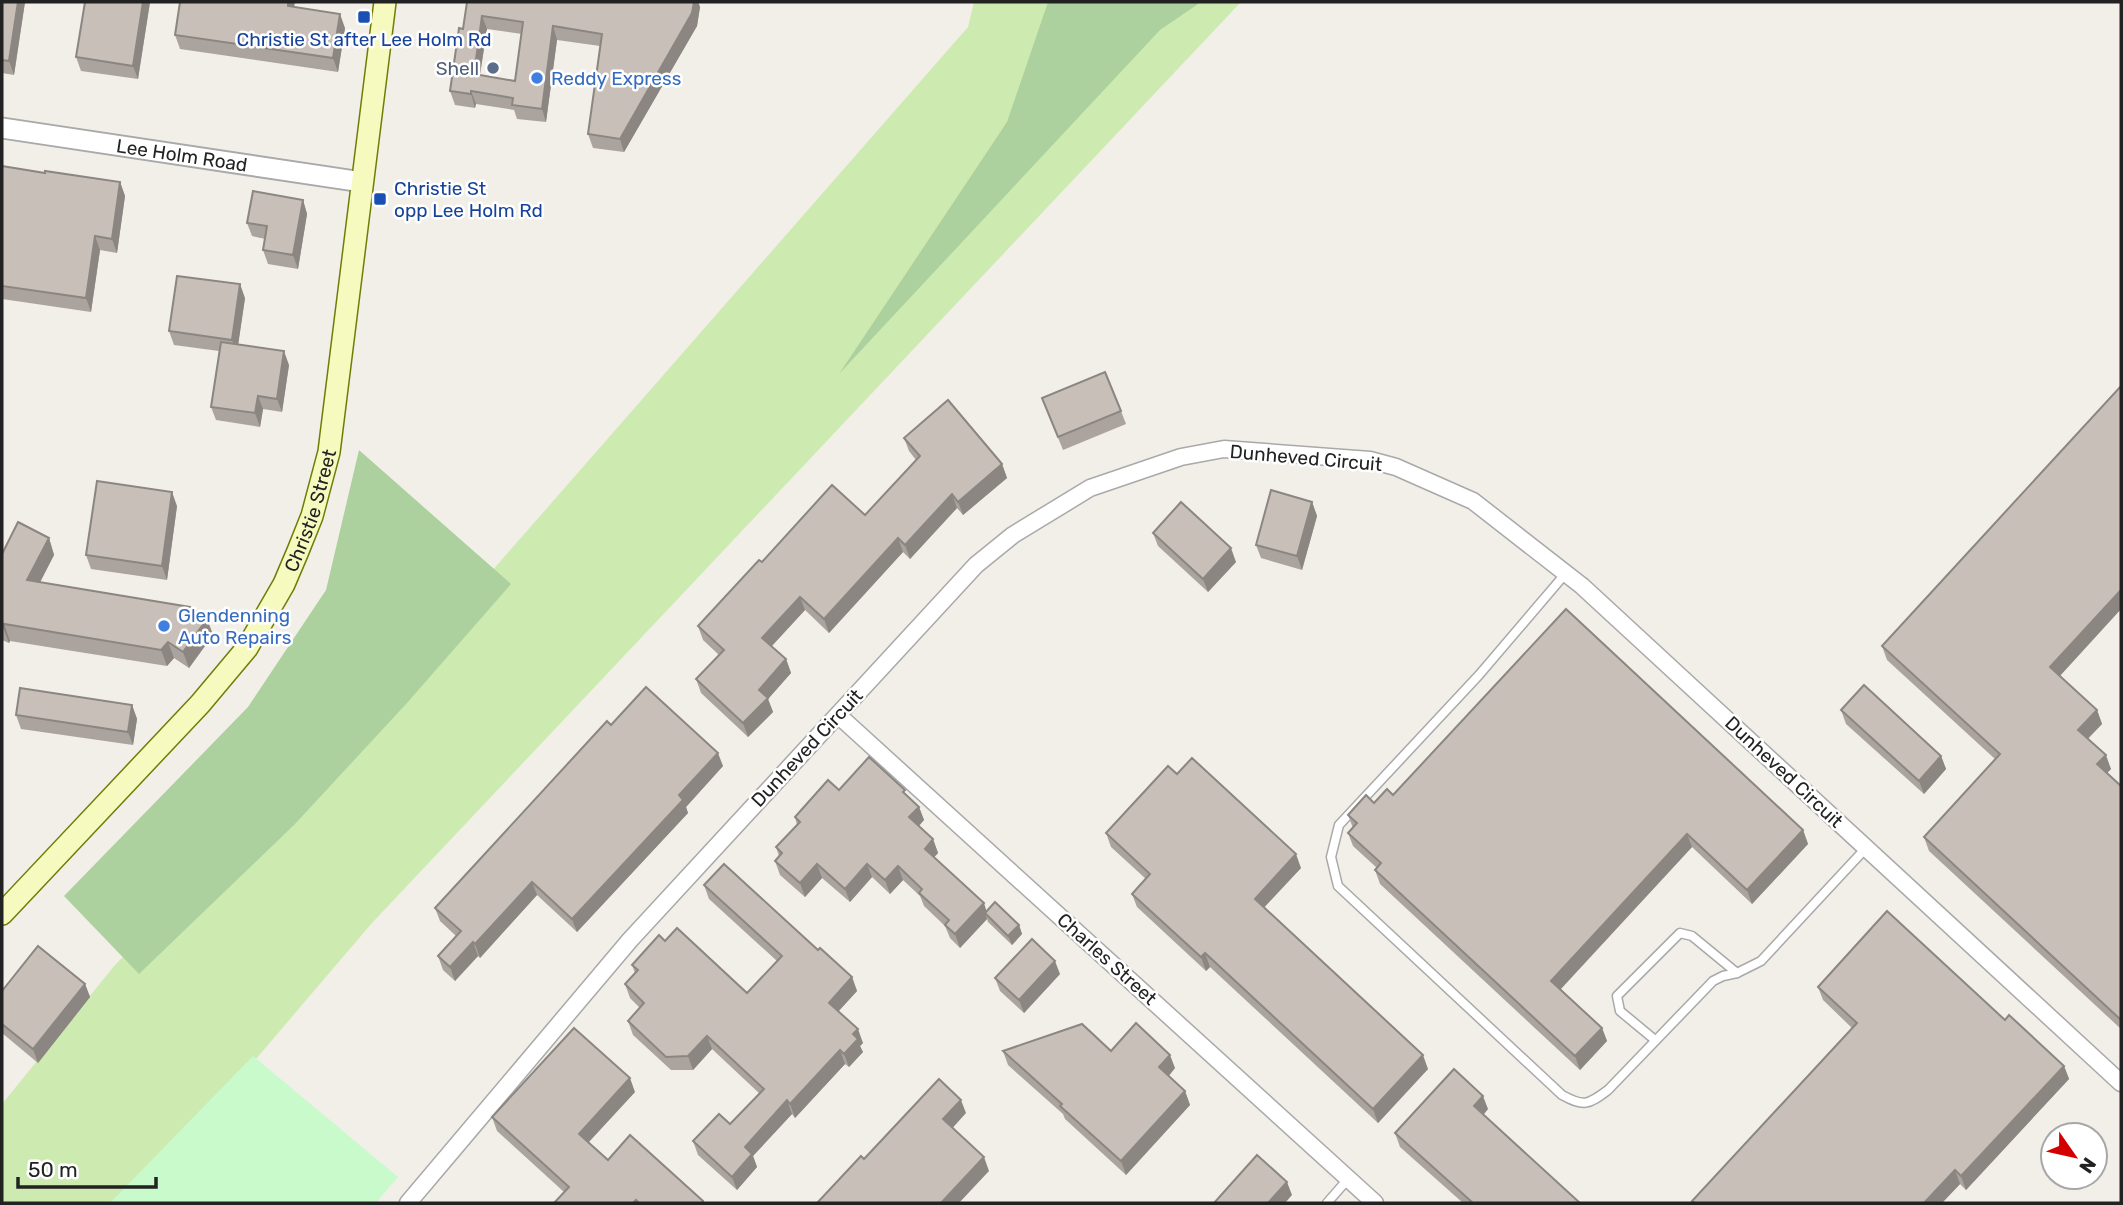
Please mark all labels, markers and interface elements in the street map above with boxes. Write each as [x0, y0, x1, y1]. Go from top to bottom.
marker: Christie St after Lee Holm Rd [356, 9, 372, 25]
place label: Christie St after Lee Holm Rd [237, 28, 491, 51]
place label: Shell [436, 57, 479, 80]
marker: Shell [485, 60, 501, 76]
place label: Reddy Express [551, 67, 681, 90]
marker: Reddy Express [529, 70, 545, 86]
street label: Lee Holm Road [115, 134, 249, 176]
place label: Christie St opp Lee Holm Rd [394, 177, 543, 222]
marker: Christie St opp Lee Holm Rd [372, 191, 388, 207]
street label: Dunheved Circuit [1229, 440, 1384, 476]
street label: Christie Street [279, 446, 341, 575]
place label: Glendenning Auto Repairs [178, 604, 291, 649]
marker: Glendenning Auto Repairs [156, 618, 172, 634]
street label: Dunheved Circuit [746, 684, 868, 812]
street label: Dunheved Circuit [1720, 711, 1848, 833]
street label: Charles Street [1052, 908, 1162, 1010]
north arrow [2039, 1121, 2109, 1191]
scale bar [18, 1146, 156, 1190]
text: N [2074, 1153, 2101, 1177]
text: 50 m [28, 1157, 78, 1182]

